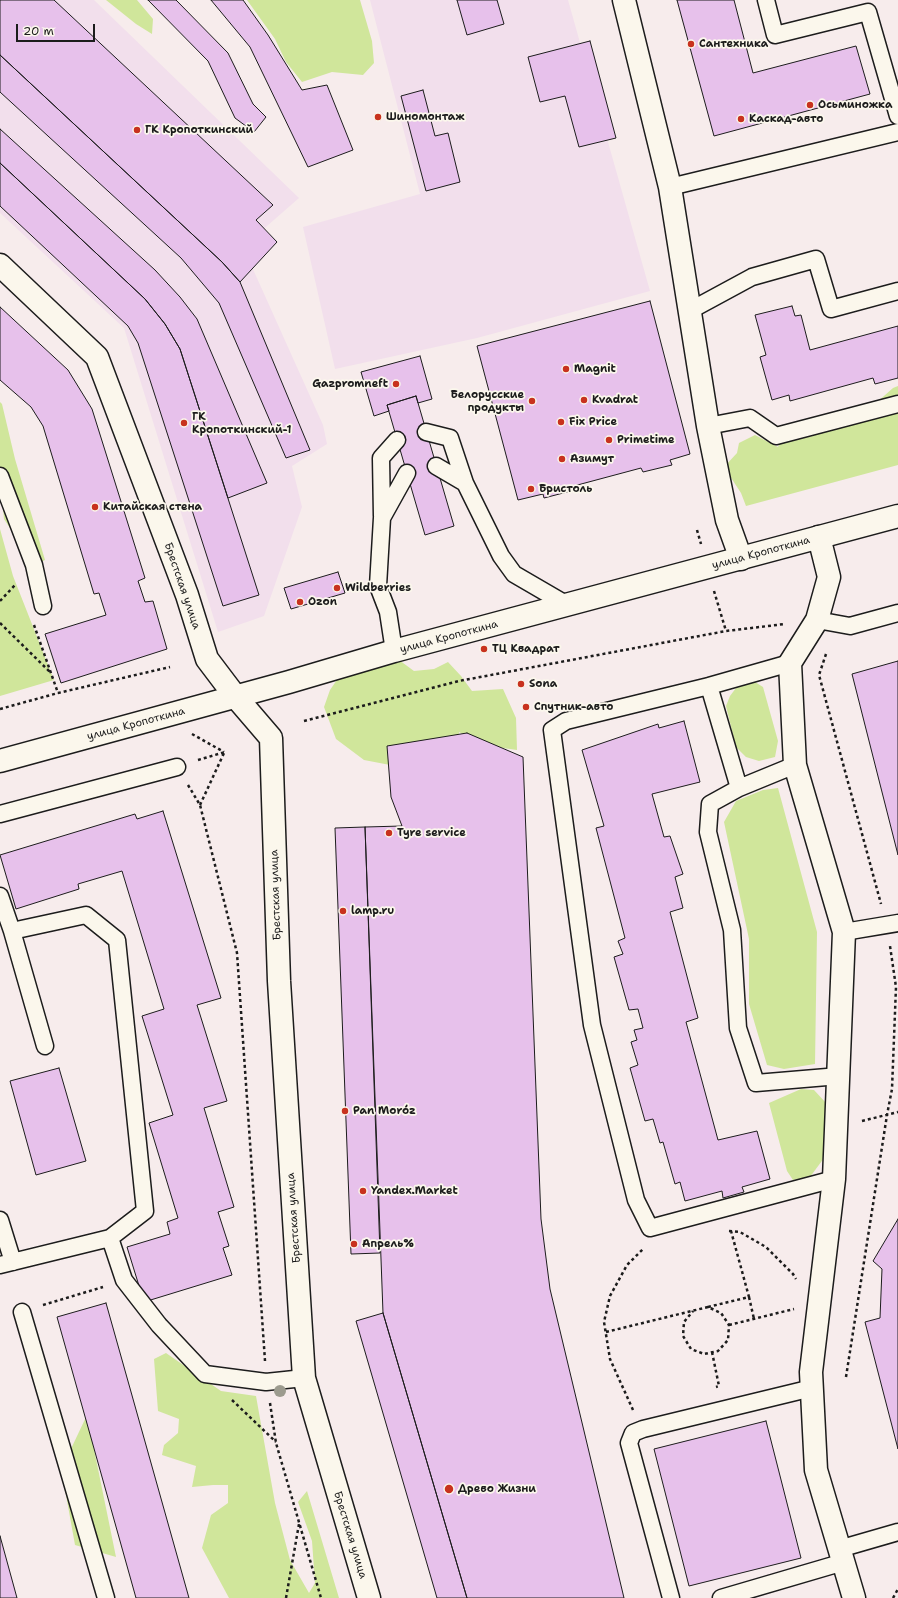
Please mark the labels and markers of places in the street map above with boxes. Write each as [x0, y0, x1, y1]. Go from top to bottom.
place label: Сантехника [699, 37, 768, 51]
marker: Сантехника [686, 39, 696, 49]
place label: Осьминожка [818, 98, 892, 112]
marker: Осьминожка [805, 100, 815, 110]
place label: Шиномонтаж [386, 110, 465, 124]
marker: Шиномонтаж [373, 112, 383, 122]
place label: Каскад-авто [749, 112, 823, 126]
marker: Каскад-авто [736, 114, 746, 124]
place label: ГК Кропоткинский [145, 123, 253, 137]
marker: ГК Кропоткинский [132, 125, 142, 135]
place label: Magnit [574, 362, 616, 376]
marker: Magnit [561, 364, 571, 374]
place label: Gazpromneft [312, 377, 388, 391]
marker: Gazpromneft [391, 379, 401, 389]
place label: Белорусские продукты [450, 388, 524, 414]
place label: Kvadrat [592, 393, 638, 407]
marker: Kvadrat [579, 395, 589, 405]
marker: Белорусские продукты [527, 396, 537, 406]
place label: ГК Кропоткинский-1 [192, 410, 292, 436]
place label: Fix Price [569, 415, 617, 429]
marker: Fix Price [556, 417, 566, 427]
marker: ГК Кропоткинский-1 [179, 418, 189, 428]
place label: Primetime [617, 433, 675, 447]
marker: Primetime [604, 435, 614, 445]
place label: Азимут [570, 452, 614, 466]
marker: Азимут [557, 454, 567, 464]
place label: Бристоль [539, 482, 592, 496]
marker: Бристоль [526, 484, 536, 494]
place label: Китайская стена [103, 500, 202, 514]
marker: Китайская стена [90, 502, 100, 512]
place label: Wildberries [345, 581, 411, 595]
marker: Wildberries [332, 583, 342, 593]
place label: Ozon [308, 595, 337, 609]
marker: Ozon [295, 597, 305, 607]
place label: ТЦ Квадрат [492, 642, 560, 656]
marker: ТЦ Квадрат [479, 644, 489, 654]
place label: Sona [529, 677, 557, 691]
marker: Sona [516, 679, 526, 689]
place label: Спутник-авто [534, 700, 613, 714]
marker: Спутник-авто [521, 702, 531, 712]
place label: Tyre service [397, 826, 466, 840]
marker: Tyre service [384, 828, 394, 838]
place label: lamp.ru [351, 904, 394, 918]
marker: lamp.ru [338, 906, 348, 916]
place label: Pan Moróz [353, 1104, 416, 1118]
marker: Pan Moróz [340, 1106, 350, 1116]
place label: Yandex.Market [371, 1184, 458, 1198]
marker: Yandex.Market [358, 1186, 368, 1196]
place label: Апрель% [362, 1237, 414, 1251]
marker: Апрель% [349, 1239, 359, 1249]
place label: Древо Жизни [458, 1482, 536, 1496]
marker: Древо Жизни [443, 1483, 455, 1495]

